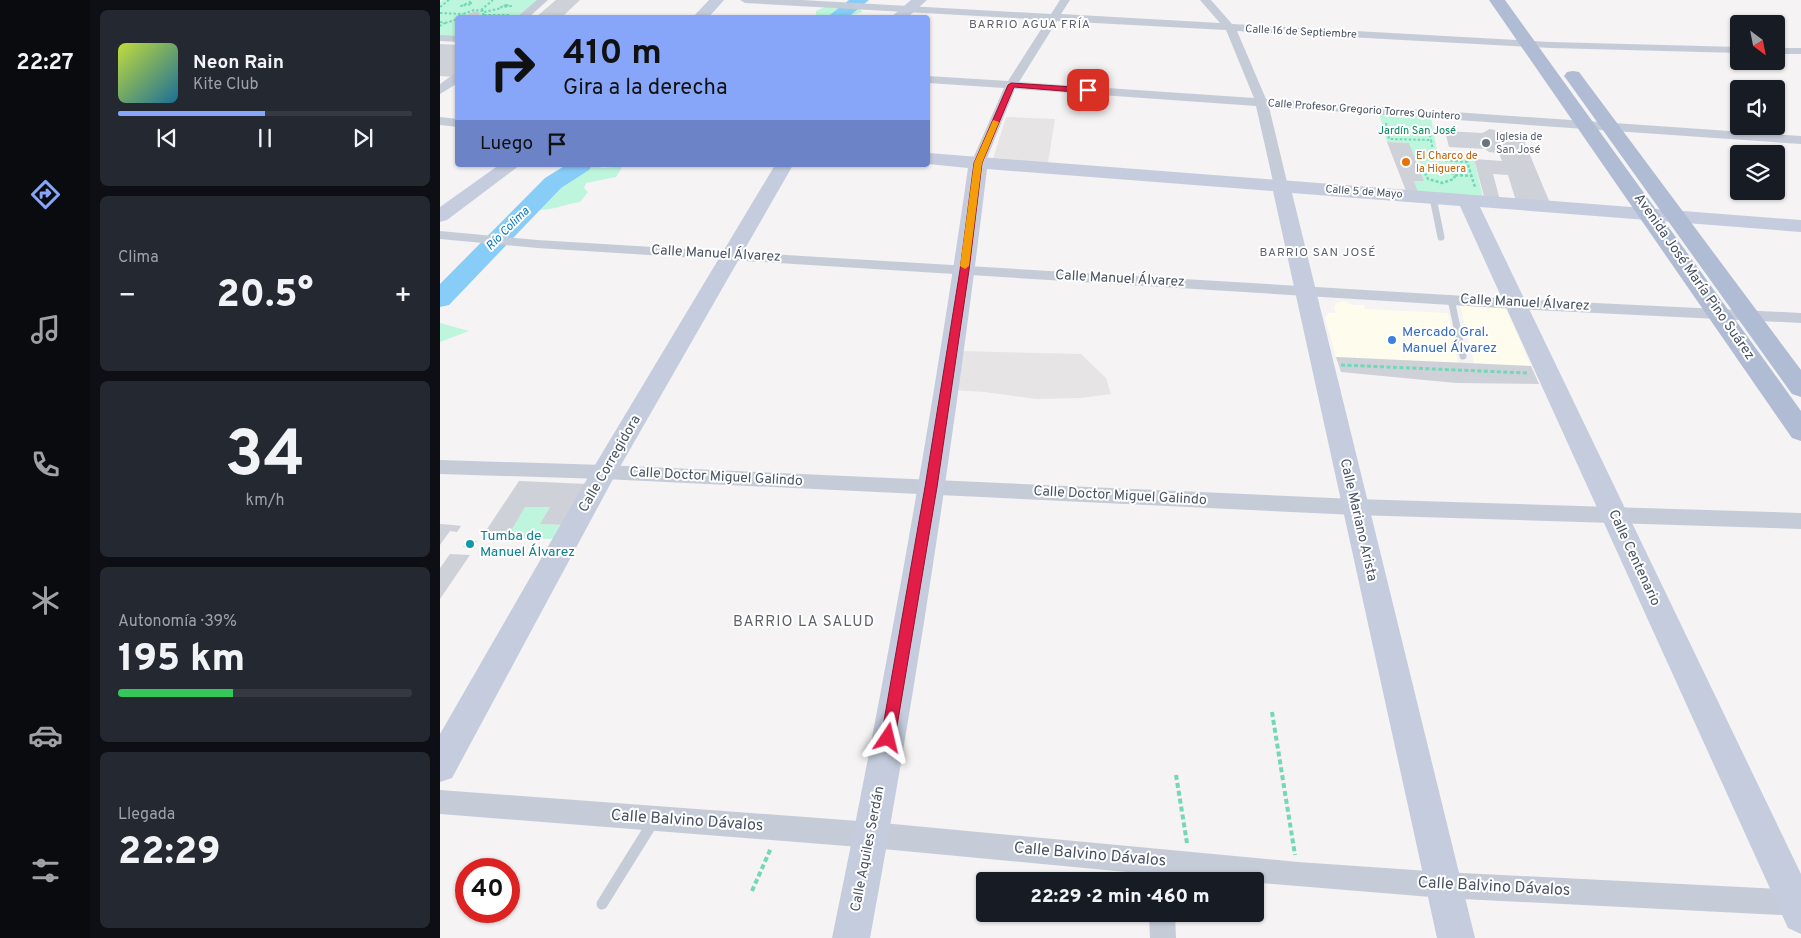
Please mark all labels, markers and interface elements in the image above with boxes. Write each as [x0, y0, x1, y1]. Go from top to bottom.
north arrow [1730, 15, 1785, 70]
map controls [1730, 15, 1785, 200]
district label: BARRIO AGUA FRÍA [969, 17, 1091, 33]
street label: Calle 16 de Septiembre [1245, 22, 1357, 42]
text: 410 m [563, 32, 662, 76]
icon: right [480, 35, 545, 100]
text: 22:27 [16, 50, 74, 77]
text: Neon Rain [193, 51, 284, 75]
pin [1067, 69, 1109, 111]
text: Kite Club [193, 75, 258, 95]
text: Gira a la derecha [563, 75, 728, 102]
icon: arrive [1074, 76, 1102, 104]
button: sound [1730, 80, 1785, 135]
street label: Calle Profesor Gregorio Torres Quintero [1267, 96, 1461, 124]
icon: previous [153, 124, 181, 152]
icon: pause [251, 124, 279, 152]
icon: next [349, 124, 377, 152]
park label: Jardín San José [1378, 124, 1456, 138]
icon: arrive [543, 130, 571, 158]
place label: Iglesia de San José [1496, 130, 1543, 157]
text: Luego [480, 132, 533, 156]
marker: Iglesia de San José [1480, 137, 1492, 149]
button: layers [1730, 145, 1785, 200]
place label: El Charco de la Higuera [1416, 149, 1478, 176]
marker: El Charco de la Higuera [1400, 156, 1412, 168]
icon: directions [28, 177, 63, 212]
street label: Calle 5 de Mayo [1325, 182, 1403, 202]
street label: Avenida José María Pino Suárez [1630, 191, 1758, 363]
water label: Río Colima [483, 203, 534, 254]
street label: Calle Manuel Álvarez [651, 241, 781, 266]
district label: BARRIO SAN JOSÉ [1259, 245, 1377, 261]
text: Clima [118, 248, 159, 268]
street label: Calle Manuel Álvarez [1055, 266, 1185, 291]
text: 20.5° [217, 272, 313, 321]
text: − [118, 279, 136, 315]
text: + [394, 279, 412, 315]
street label: Calle Manuel Álvarez [1460, 290, 1590, 315]
icon: music [28, 312, 63, 347]
place label: Mercado Gral. Manuel Álvarez [1402, 324, 1497, 357]
marker: Mercado Gral. Manuel Álvarez [1386, 334, 1398, 346]
street label: Calle Corregidora [575, 412, 645, 516]
text: 34 [225, 417, 305, 499]
icon: phone [28, 447, 63, 482]
street label: Calle Mariano Arista [1336, 457, 1380, 583]
street label: Calle Doctor Miguel Galindo [629, 464, 803, 490]
street label: Calle Doctor Miguel Galindo [1033, 483, 1207, 509]
text: km/h [246, 491, 284, 511]
street label: Calle Centenario [1604, 507, 1664, 609]
place label: Tumba de Manuel Álvarez [480, 528, 575, 561]
marker: Tumba de Manuel Álvarez [464, 538, 476, 550]
icon: climate [28, 583, 63, 618]
text: Autonomía · 39% [118, 612, 237, 632]
district label: BARRIO LA SALUD [733, 613, 875, 632]
text: 195 km [118, 636, 245, 685]
position arrow [861, 711, 913, 763]
icon: car [28, 718, 63, 753]
street label: Calle Aquiles Serdán [847, 785, 889, 913]
text: Llegada [118, 805, 175, 825]
street label: Calle Balvino Dávalos [610, 806, 764, 836]
text: 22:29 [118, 829, 221, 878]
street label: Calle Balvino Dávalos [1013, 838, 1167, 872]
icon: filters [28, 853, 63, 888]
speed limit sign: 40 [455, 858, 520, 923]
street label: Calle Balvino Dávalos [1417, 873, 1571, 901]
text: 22:29 · 2 min · 460 m [1030, 885, 1210, 909]

